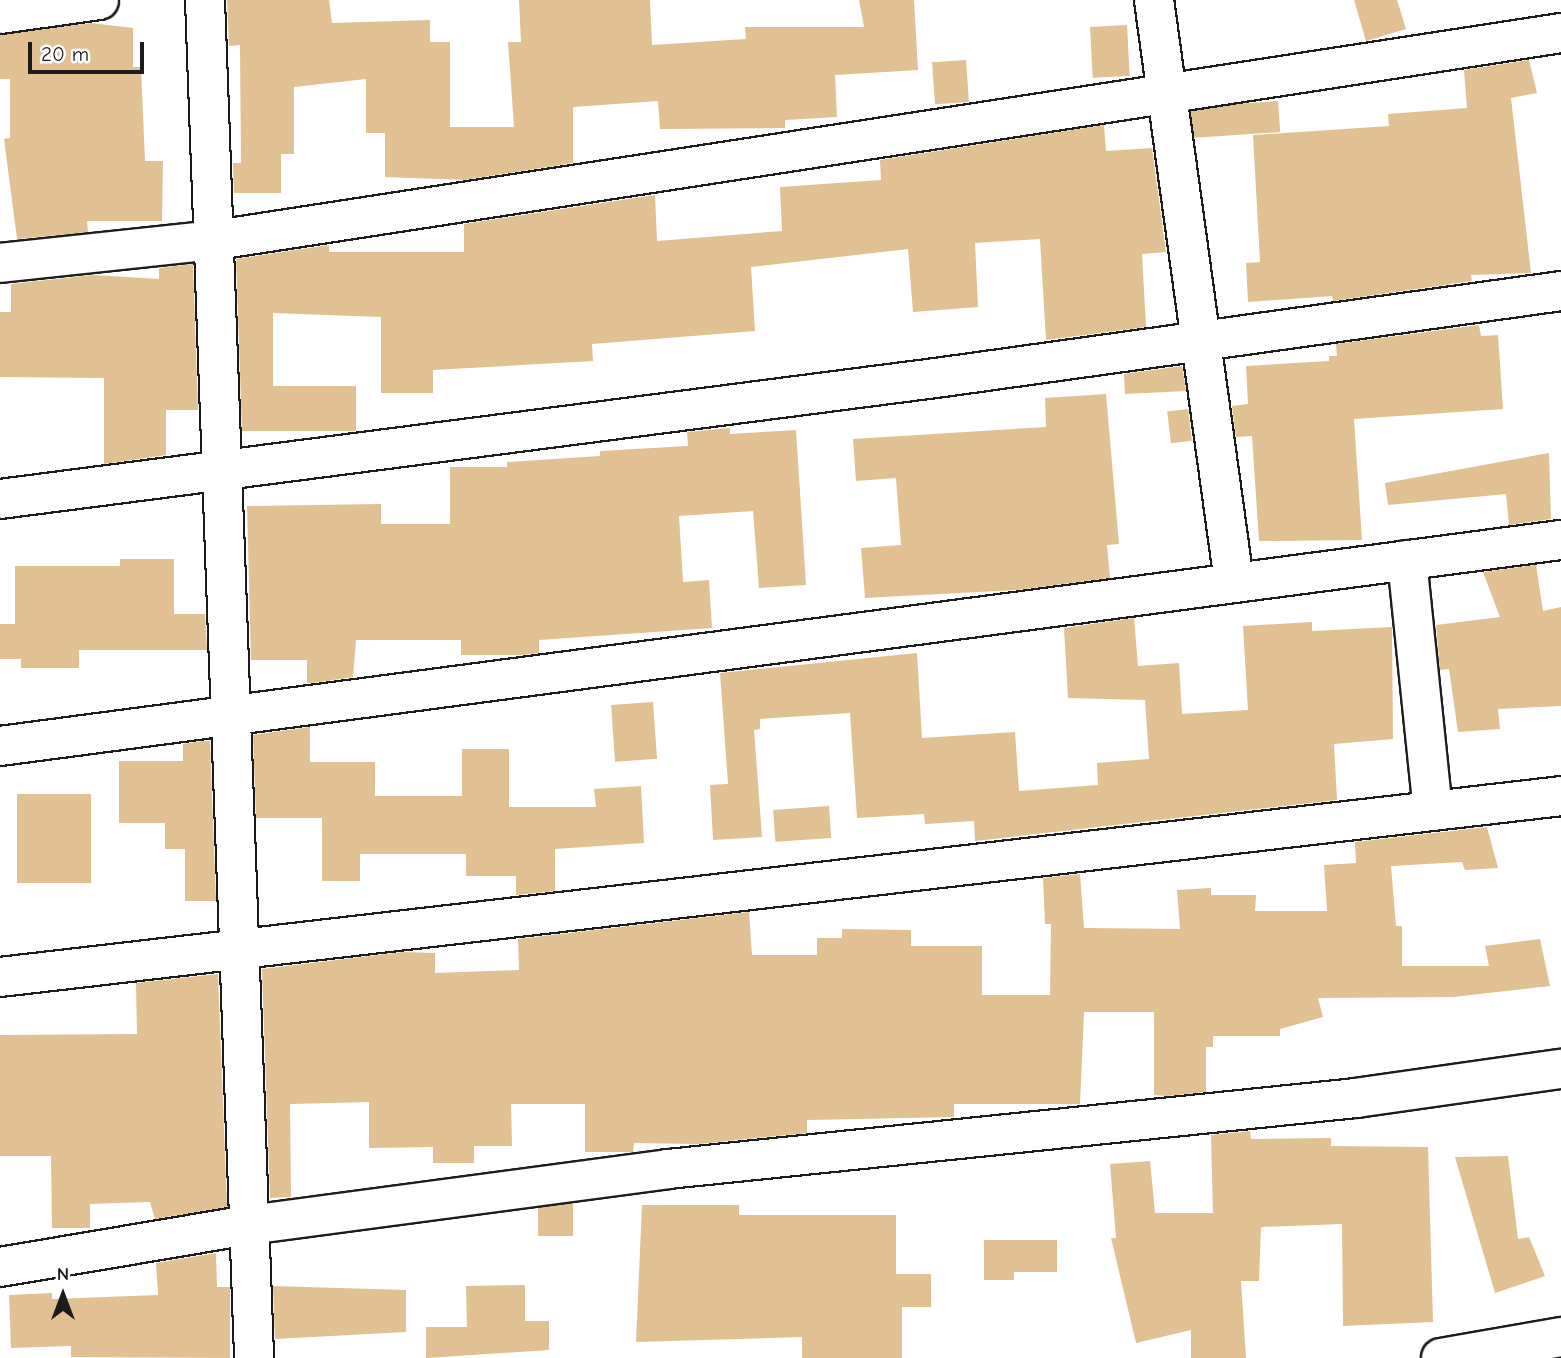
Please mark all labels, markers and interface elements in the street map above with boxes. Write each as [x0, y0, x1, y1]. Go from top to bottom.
scale bar [32, 28, 147, 72]
text: 20 m [41, 42, 89, 66]
north arrow [28, 1260, 98, 1330]
text: N [57, 1263, 69, 1285]

